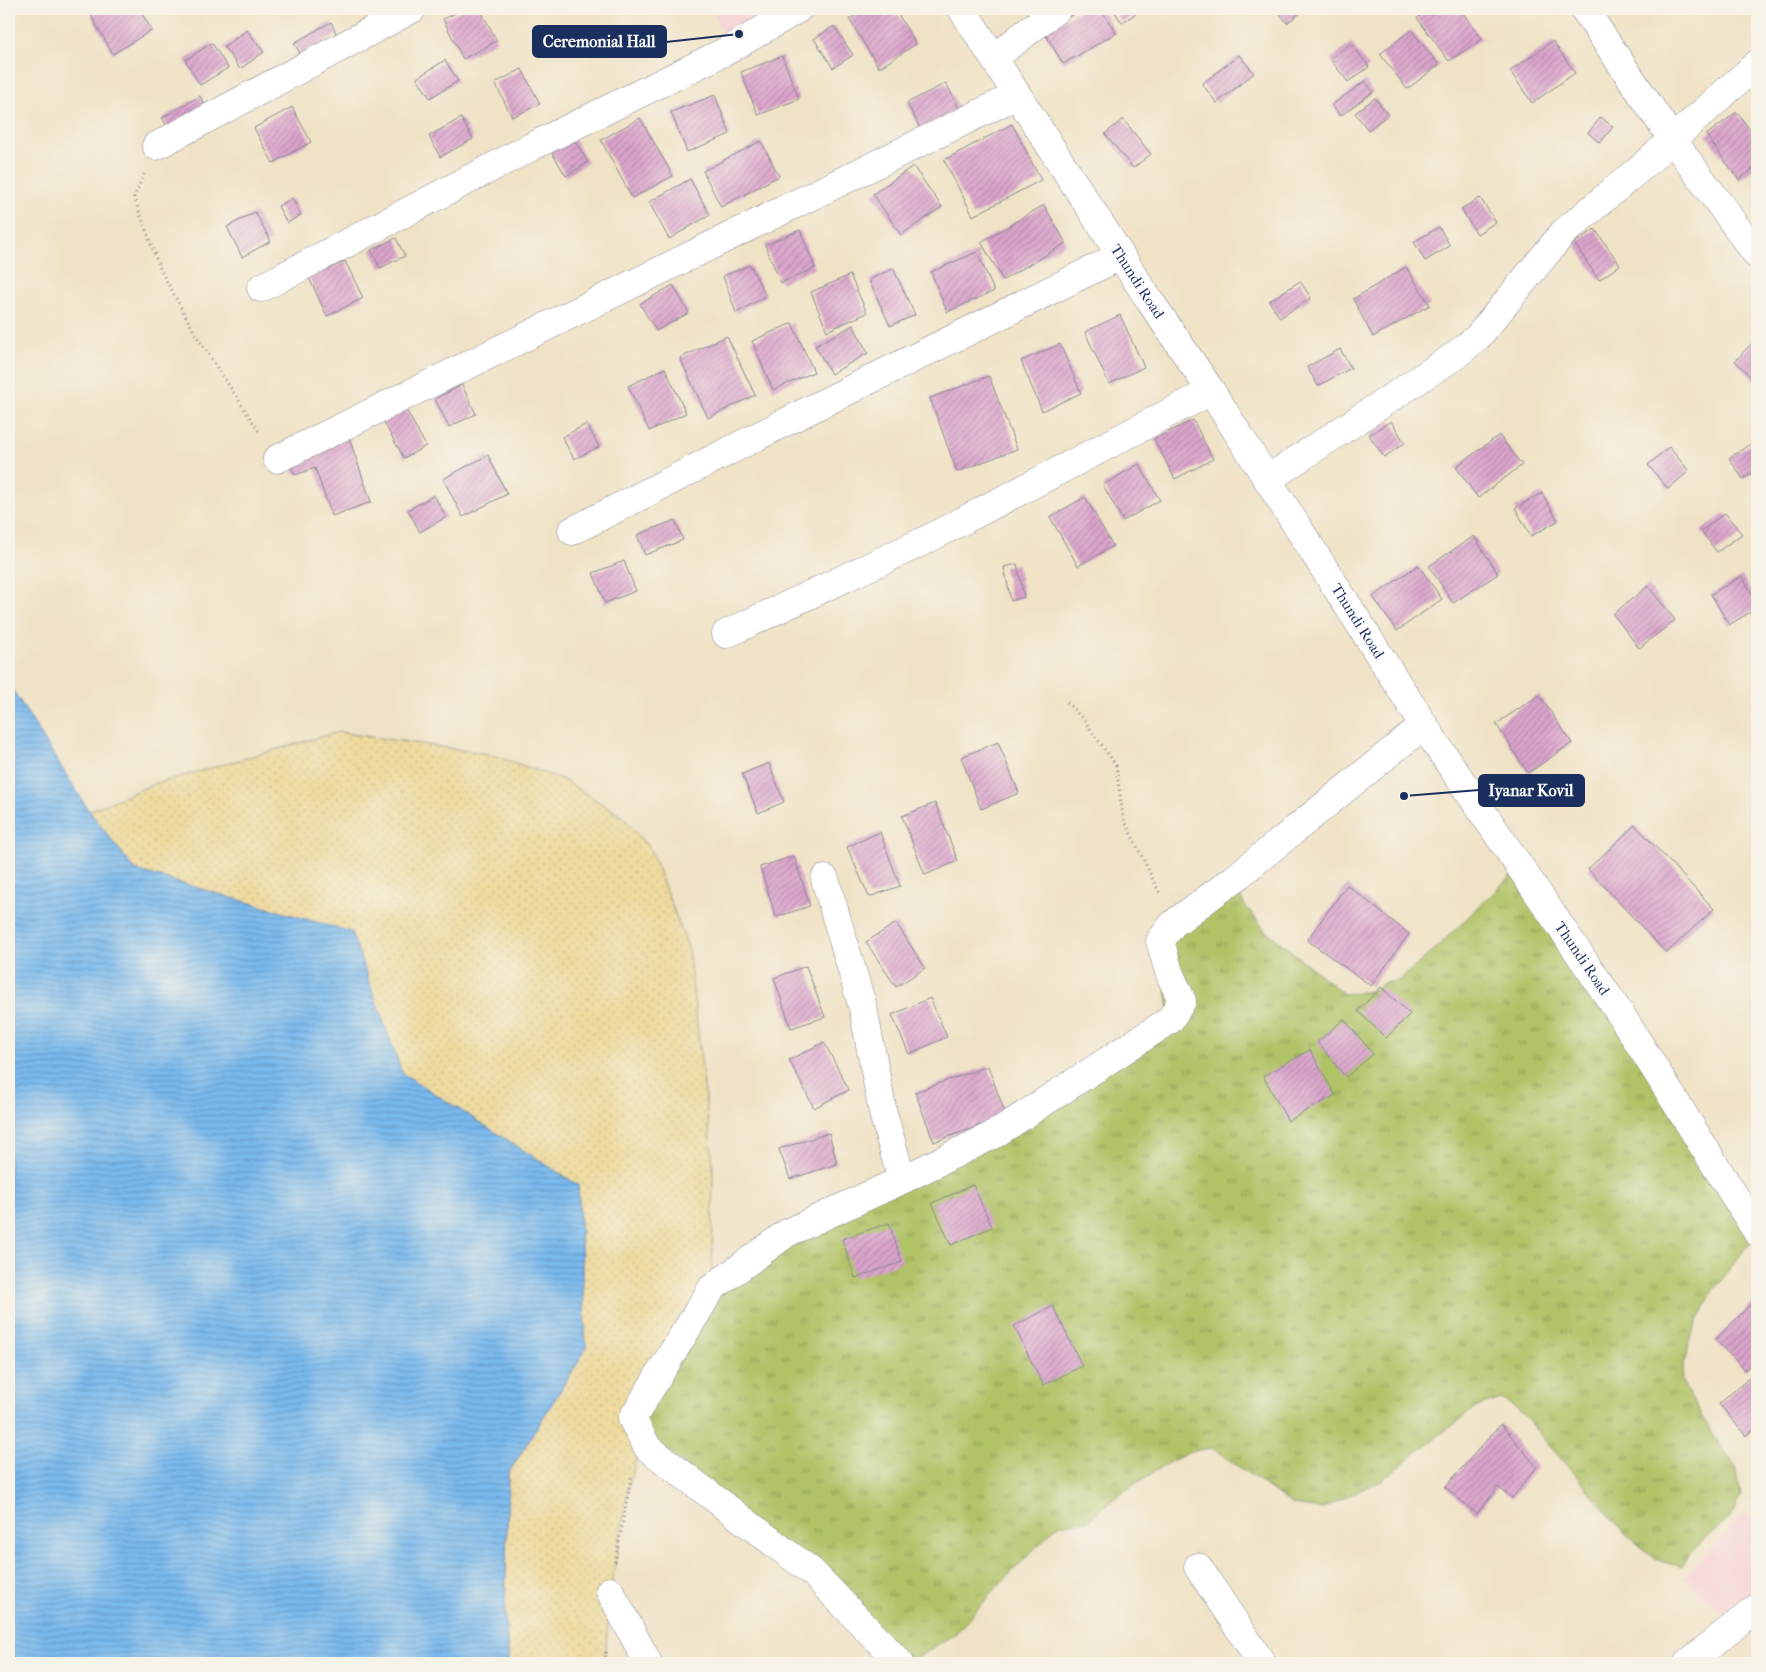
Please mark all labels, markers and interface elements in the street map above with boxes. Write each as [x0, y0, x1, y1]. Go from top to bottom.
callout: Ceremonial Hall [533, 26, 666, 57]
text: Ceremonial Hall [543, 32, 656, 51]
street label: Thundi Road [1107, 241, 1169, 323]
street label: Thundi Road [1327, 581, 1389, 663]
callout: Iyanar Kovil [1479, 775, 1584, 806]
text: Iyanar Kovil [1489, 781, 1574, 801]
street label: Thundi Road [1551, 918, 1614, 999]

